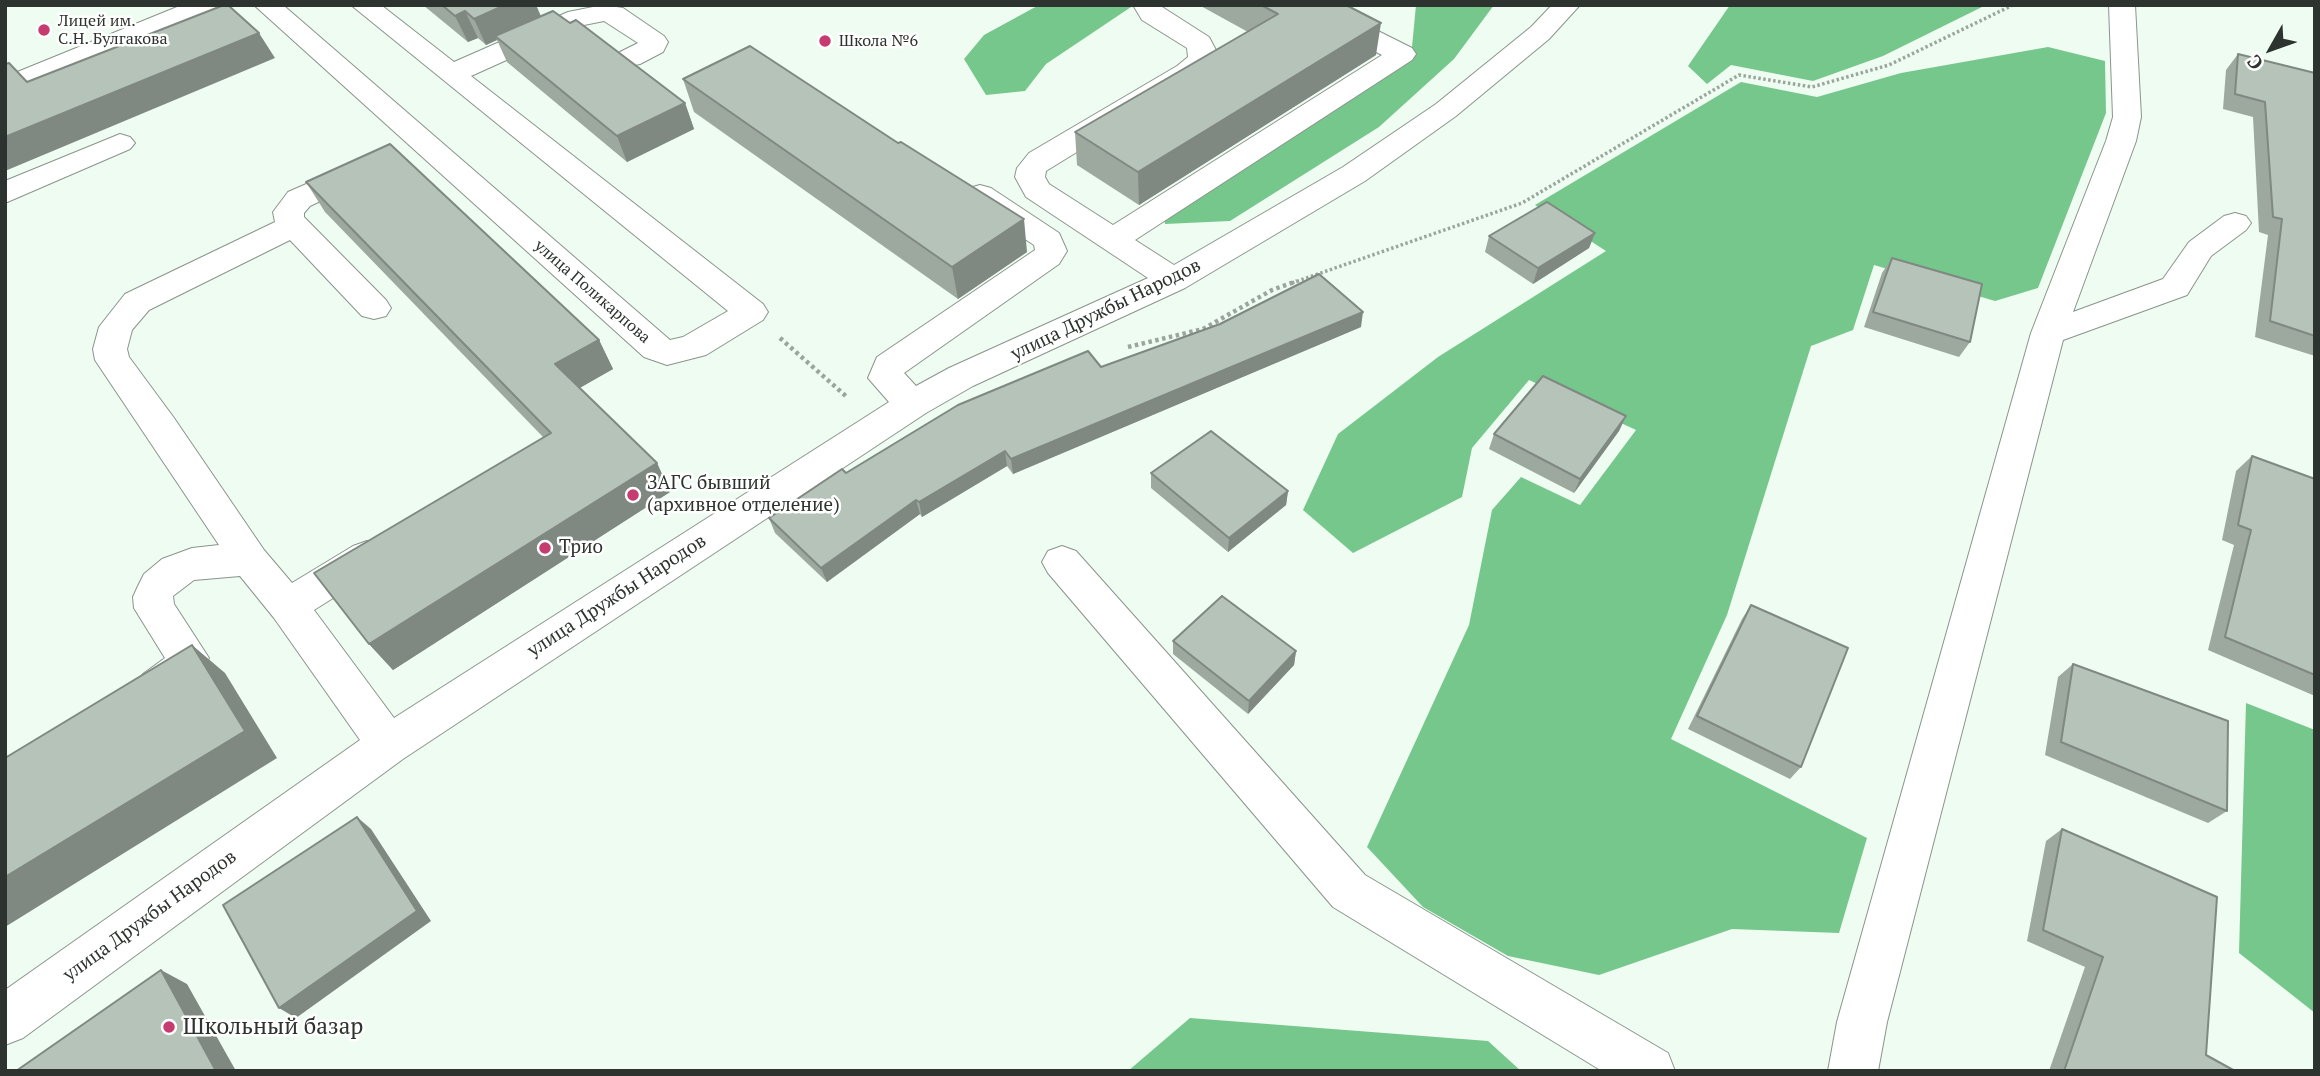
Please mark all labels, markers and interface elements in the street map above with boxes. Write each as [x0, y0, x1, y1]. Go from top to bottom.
place label: Лицей им. С.Н. Булгакова [58, 11, 168, 49]
north arrow [2236, 14, 2306, 84]
marker: Лицей им. С.Н. Булгакова [36, 22, 52, 38]
place label: Школа №6 [839, 31, 918, 51]
marker: Школа №6 [817, 33, 833, 49]
text: С [2241, 50, 2268, 76]
street label: улица Поликарпова [530, 236, 654, 348]
street label: улица Дружбы Народов [1007, 254, 1205, 366]
place label: ЗАГС бывший (архивное отделение) [647, 473, 840, 517]
marker: ЗАГС бывший (архивное отделение) [625, 487, 641, 503]
street label: улица Дружбы Народов [523, 530, 711, 662]
place label: Трио [559, 537, 603, 559]
marker: Трио [537, 540, 553, 556]
street label: улица Дружбы Народов [59, 845, 241, 987]
place label: Школьный базар [183, 1013, 363, 1041]
marker: Школьный базар [161, 1019, 177, 1035]

